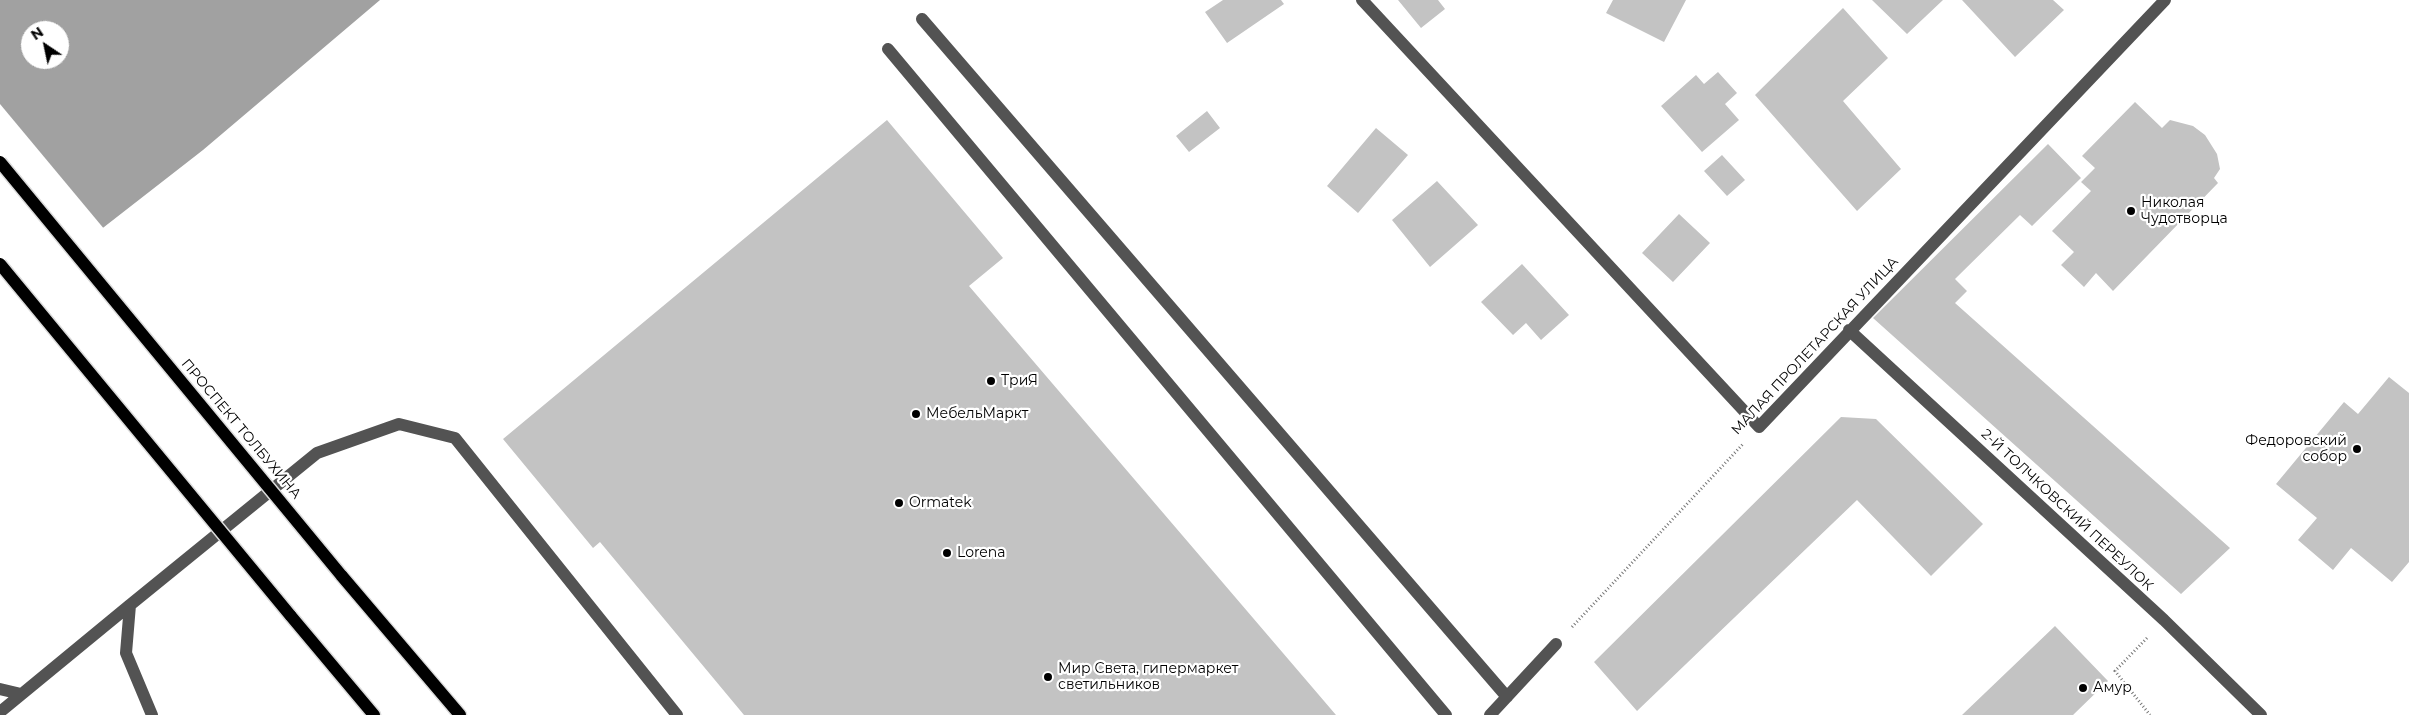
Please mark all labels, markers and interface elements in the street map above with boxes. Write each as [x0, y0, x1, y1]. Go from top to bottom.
north arrow [20, 20, 70, 70]
text: N [27, 23, 47, 44]
place label: Николая Чудотворца [2141, 195, 2228, 228]
marker: Николая Чудотворца [2125, 205, 2137, 217]
street label: МАЛАЯ ПРОЛЕТАРСКАЯ УЛИЦА [1728, 254, 1902, 438]
street label: ПРОСПЕКТ ТОЛБУХИНА [178, 356, 304, 502]
place label: ТриЯ [1001, 373, 1038, 389]
marker: ТриЯ [985, 375, 997, 387]
place label: МебельМаркт [926, 406, 1028, 422]
marker: МебельМаркт [910, 408, 922, 420]
street label: 2-Й ТОЛЧКОВСКИЙ ПЕРЕУЛОК [1978, 426, 2156, 594]
place label: Федоровский собор [2245, 433, 2347, 466]
marker: Федоровский собор [2351, 443, 2363, 455]
place label: Ormatek [909, 495, 972, 511]
marker: Ormatek [893, 497, 905, 509]
place label: Lorena [957, 545, 1006, 561]
marker: Lorena [941, 547, 953, 559]
place label: Мир Света, гипермаркет светильников [1058, 661, 1238, 694]
marker: Мир Света, гипермаркет светильников [1042, 671, 1054, 683]
place label: Амур [2093, 680, 2132, 696]
marker: Амур [2077, 682, 2089, 694]

